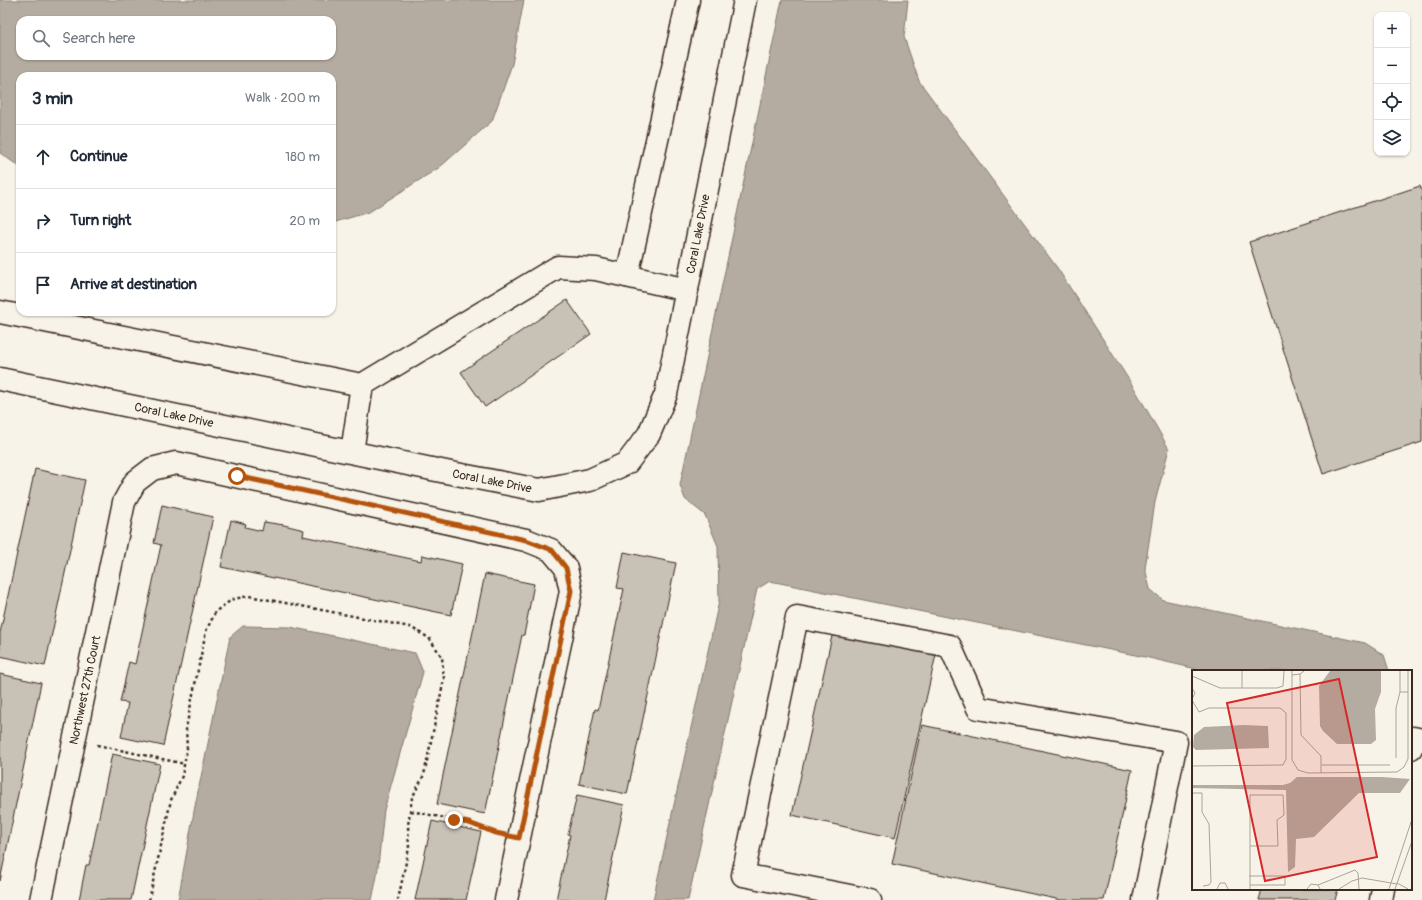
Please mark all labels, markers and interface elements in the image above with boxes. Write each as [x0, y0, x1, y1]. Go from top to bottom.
map controls [1374, 12, 1410, 156]
button: + [1374, 12, 1410, 48]
search box [16, 16, 336, 60]
icon: search [30, 27, 52, 49]
text: Search here [62, 29, 135, 48]
button: − [1374, 48, 1410, 84]
button: locate [1374, 84, 1410, 120]
text: 3 min [32, 88, 73, 109]
text: Walk · 200 m [245, 90, 320, 106]
button: layers [1374, 120, 1410, 156]
icon: ahead [32, 146, 54, 168]
text: Continue [70, 147, 128, 166]
text: 180 m [285, 149, 320, 165]
street label: Coral Lake Drive [683, 193, 714, 275]
icon: right [32, 210, 54, 232]
text: Turn right [70, 211, 131, 230]
text: 20 m [289, 213, 320, 229]
icon: arrive [32, 274, 54, 296]
text: Arrive at destination [70, 275, 197, 294]
street label: Coral Lake Drive [133, 400, 215, 431]
street label: Coral Lake Drive [451, 466, 533, 497]
route start [228, 467, 246, 485]
street label: Northwest 27th Court [67, 634, 104, 746]
inset map [1192, 670, 1412, 890]
route end [445, 811, 463, 829]

